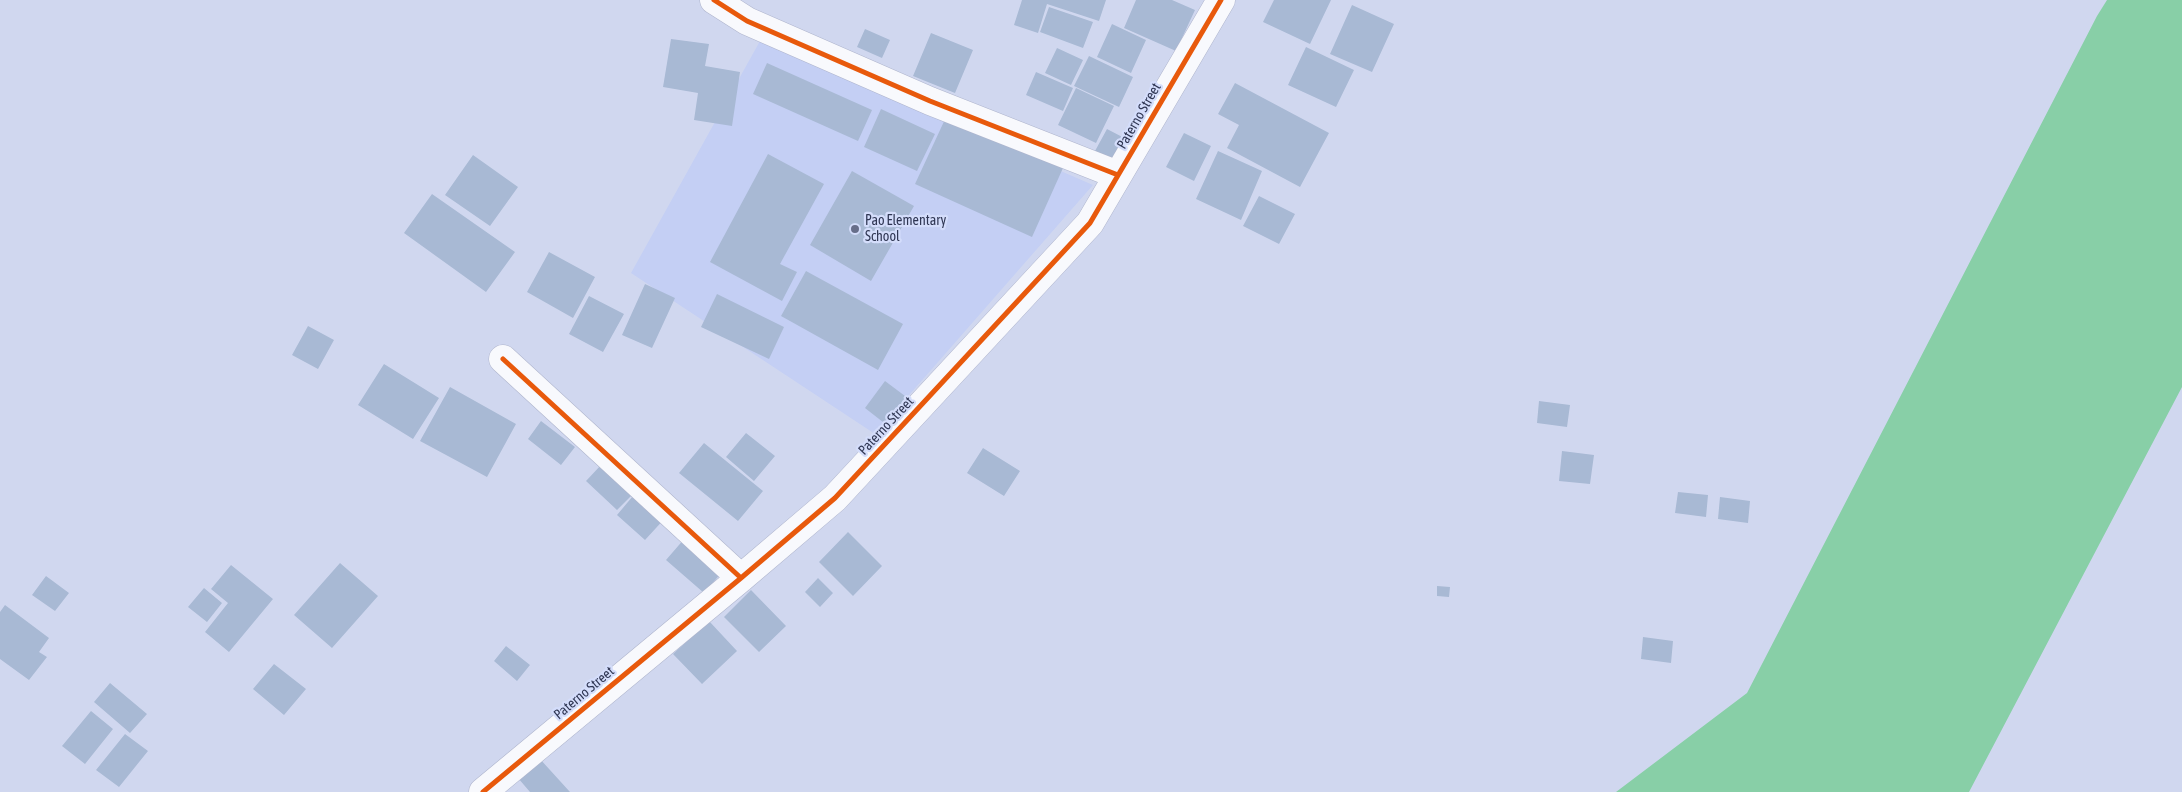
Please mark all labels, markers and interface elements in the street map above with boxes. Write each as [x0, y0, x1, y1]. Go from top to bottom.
street label: Paterno Street [1113, 80, 1165, 152]
place label: Pao Elementary School [865, 213, 946, 246]
marker: Pao Elementary School [849, 223, 861, 235]
street label: Paterno Street [855, 393, 917, 459]
street label: Paterno Street [550, 663, 618, 723]

